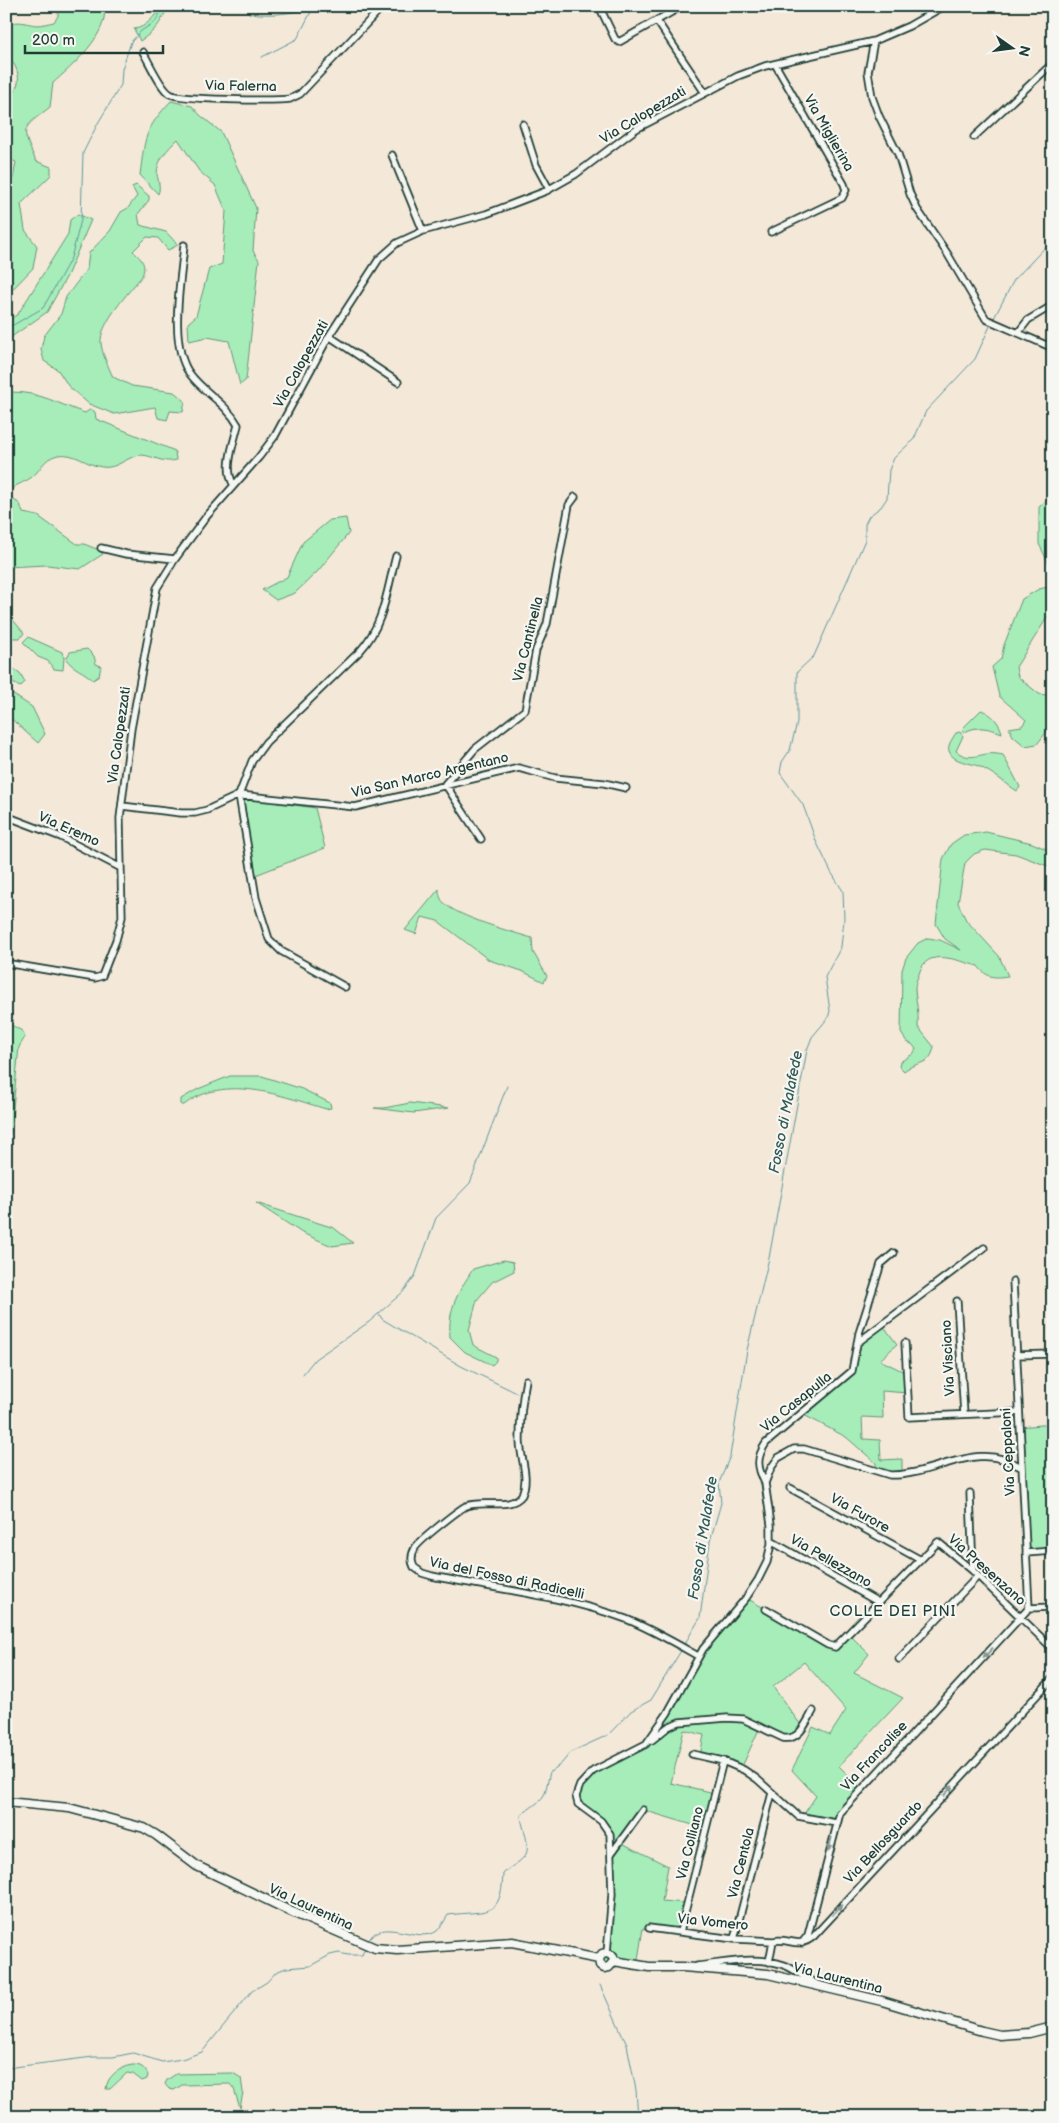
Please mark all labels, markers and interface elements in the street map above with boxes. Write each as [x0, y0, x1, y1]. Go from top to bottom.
scale bar [25, 22, 162, 54]
north arrow [986, 22, 1036, 72]
text: 200 m [32, 31, 75, 50]
text: N [1015, 44, 1034, 58]
street label: Via Falerna [205, 77, 277, 95]
street label: Via Calopezzati [597, 83, 689, 147]
street label: Via Miglierina [800, 92, 858, 175]
street label: Via Calopezzati [270, 317, 332, 411]
street label: Via Cantinella [509, 595, 547, 683]
street label: Via Calopezzati [104, 685, 134, 785]
street label: Via San Marco Argentano [350, 749, 510, 801]
street label: Via Eremo [36, 808, 102, 850]
water label: Fosso di Malafede [765, 1049, 807, 1175]
street label: Via Visciano [938, 1319, 958, 1397]
street label: Via Casapulla [757, 1368, 835, 1436]
street label: Via Ceppaloni [997, 1408, 1019, 1496]
water label: Fosso di Malafede [684, 1475, 722, 1601]
street label: Via Furore [827, 1490, 893, 1536]
street label: Via Pellezzano [787, 1531, 875, 1591]
street label: Via Presenzano [945, 1531, 1029, 1609]
street label: Via del Fosso di Radicelli [428, 1553, 586, 1603]
district label: COLLE DEI PINI [830, 1602, 956, 1621]
one-way arrow [982, 1647, 993, 1660]
street label: Via Francolise [837, 1717, 911, 1795]
one-way arrow [942, 1785, 954, 1797]
street label: Via Bellosguardo [840, 1797, 926, 1887]
street label: Via Colliano [673, 1805, 707, 1881]
street label: Via Centola [724, 1826, 758, 1900]
one-way arrow [826, 1836, 834, 1851]
street label: Via Laurentina [266, 1880, 356, 1934]
one-way arrow [832, 1903, 843, 1916]
street label: Via Vomero [677, 1910, 749, 1934]
street label: Via Laurentina [792, 1959, 884, 1997]

